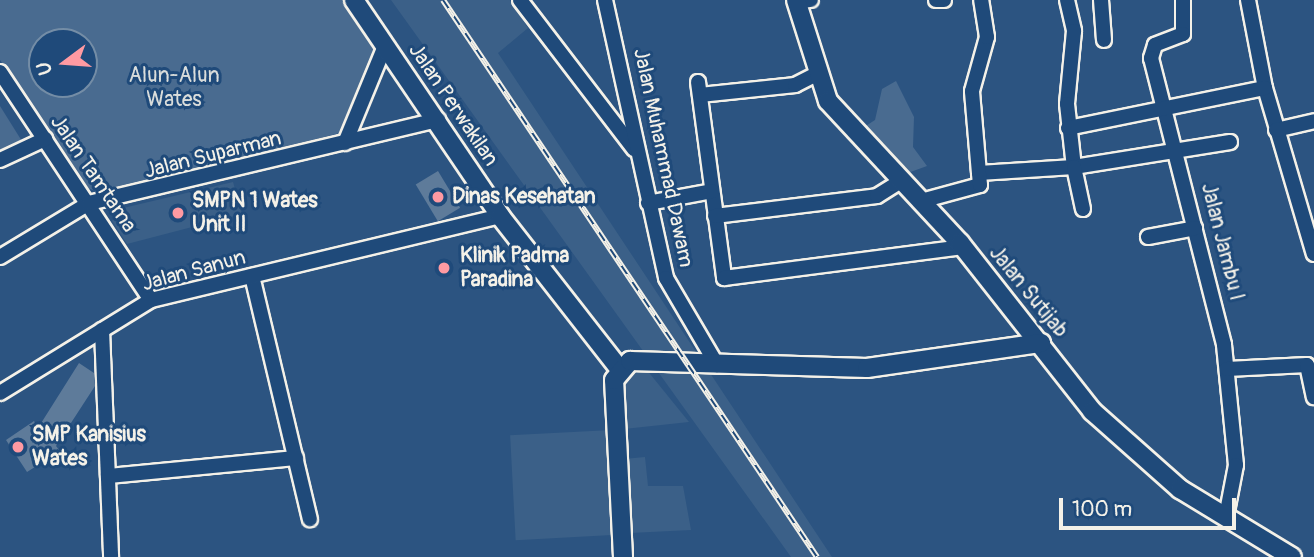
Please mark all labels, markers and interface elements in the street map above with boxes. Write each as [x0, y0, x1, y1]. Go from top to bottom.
north arrow [28, 28, 98, 98]
street label: Jalan Perwakilan [403, 39, 503, 171]
street label: Jalan Muhammad Dawam [627, 46, 699, 270]
text: U [31, 59, 58, 78]
park label: Alun-Alun Wates [128, 63, 220, 113]
street label: Jalan Tamtama [45, 111, 141, 237]
street label: Jalan Suparman [142, 126, 284, 184]
street label: Jalan Jambu I [1195, 181, 1249, 303]
place label: Dinas Kesehatan [452, 184, 596, 210]
place label: SMPN 1 Wates Unit II [192, 188, 318, 238]
marker: Dinas Kesehatan [430, 189, 446, 205]
marker: SMPN 1 Wates Unit II [170, 205, 186, 221]
street label: Jalan Sutijab [983, 241, 1073, 343]
place label: Klinik Padma Paradina [460, 243, 569, 293]
street label: Jalan Sanun [139, 245, 249, 297]
marker: Klinik Padma Paradina [434, 258, 454, 278]
place label: SMP Kanisius Wates [32, 422, 146, 472]
marker: SMP Kanisius Wates [10, 439, 26, 455]
scale bar [1062, 484, 1239, 528]
text: 100 m [1072, 496, 1132, 523]

